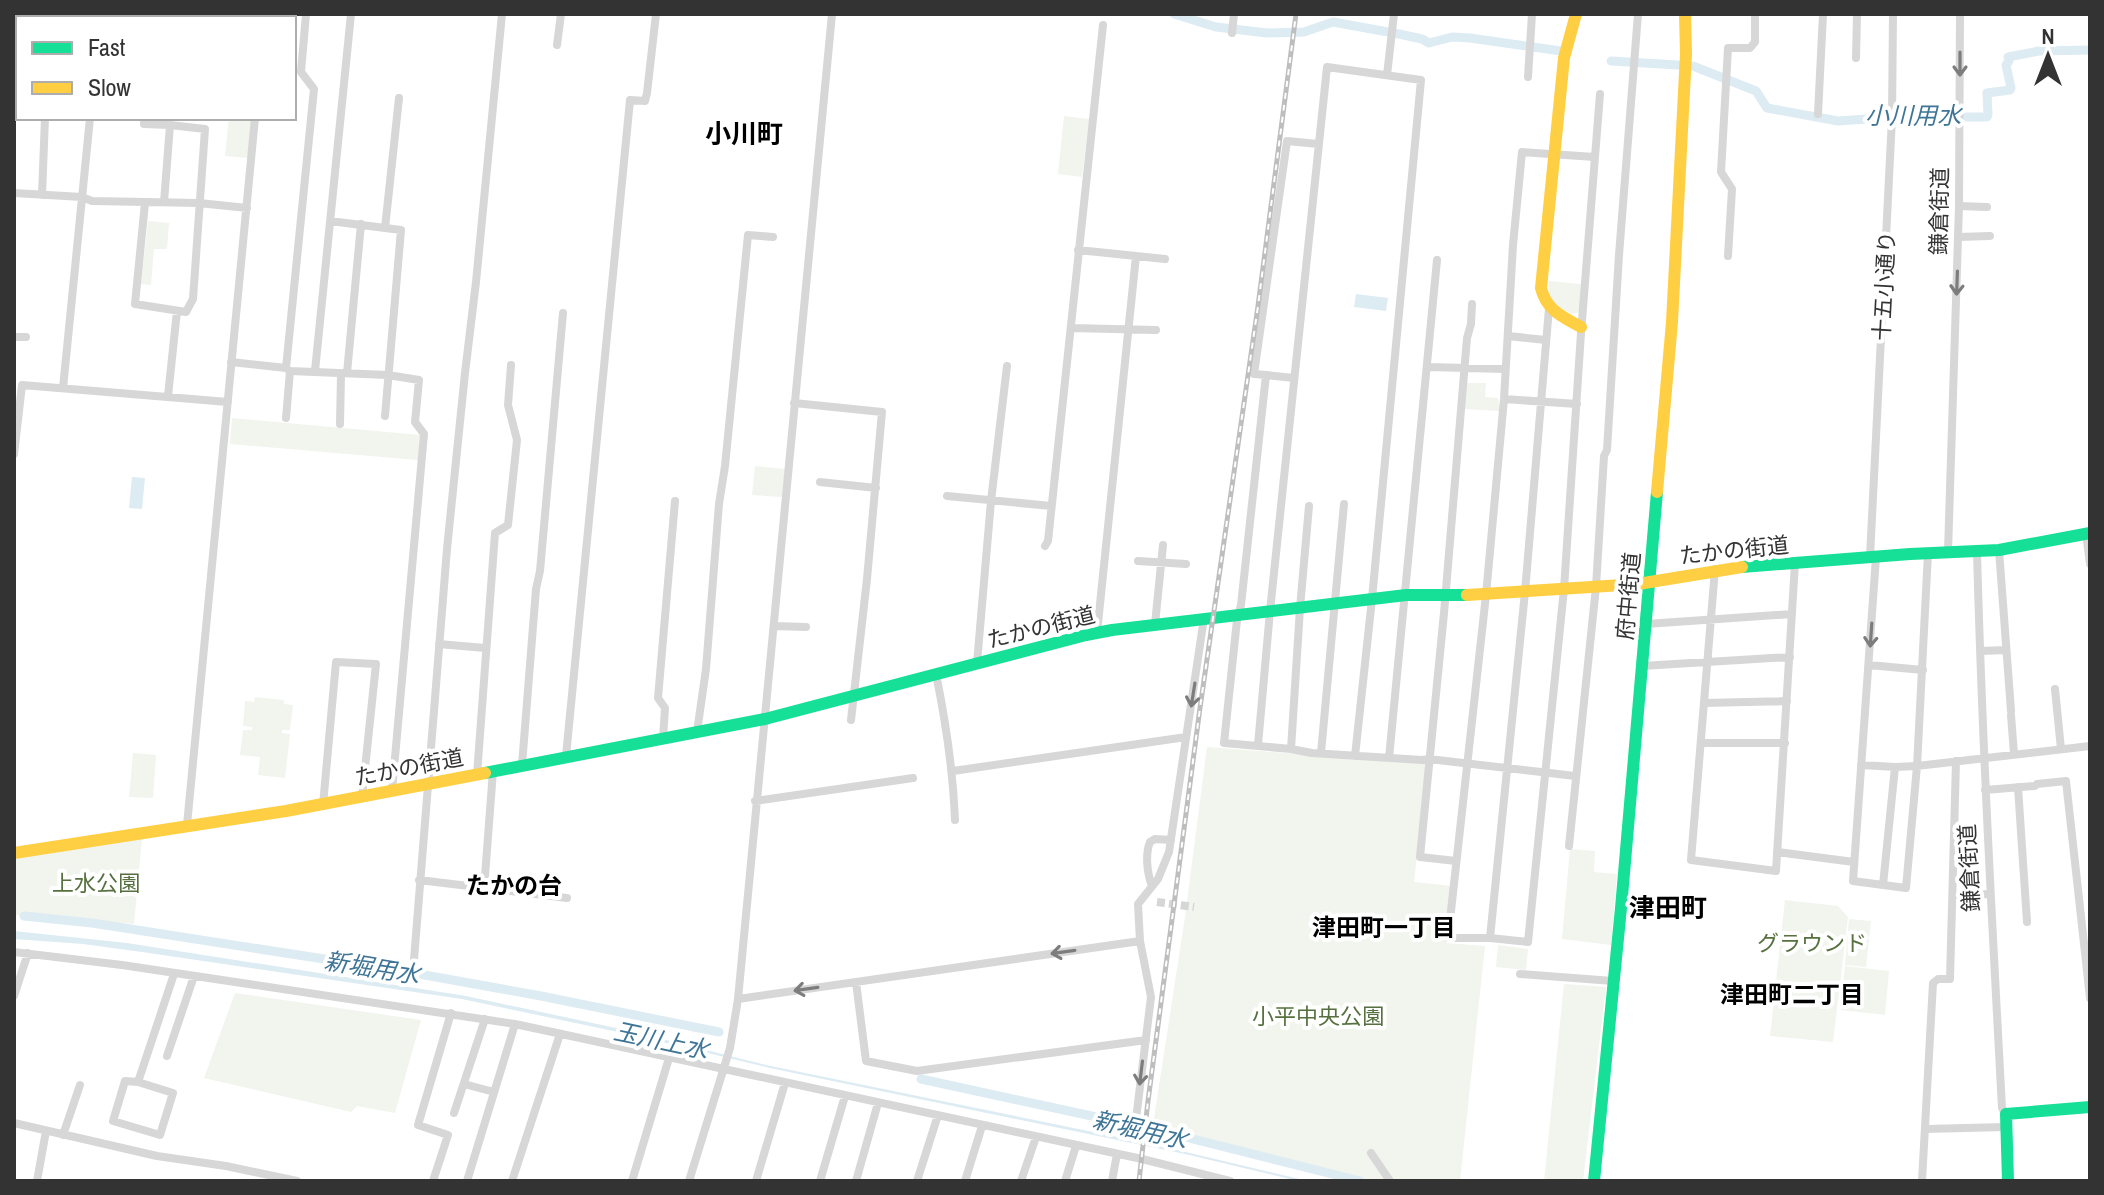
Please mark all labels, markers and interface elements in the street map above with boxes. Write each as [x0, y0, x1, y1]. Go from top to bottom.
legend [16, 16, 296, 120]
north arrow [2008, 16, 2088, 96]
text: N [2041, 21, 2055, 51]
text: Fast [88, 31, 126, 63]
one-way arrow [1952, 50, 1968, 77]
text: Slow [88, 71, 131, 103]
water label: 小川用水 [1865, 99, 1964, 131]
district label: 小川町 [705, 116, 783, 151]
street label: 鎌倉街道 [1923, 167, 1955, 255]
street label: 十五小通り [1866, 230, 1902, 342]
one-way arrow [1949, 269, 1964, 296]
street label: たかの街道 [1678, 529, 1790, 571]
street label: 府中街道 [1609, 551, 1647, 641]
street label: たかの街道 [984, 599, 1098, 655]
one-way arrow [1863, 621, 1878, 648]
one-way arrow [1184, 682, 1199, 708]
street label: たかの街道 [352, 742, 466, 792]
street label: 鎌倉街道 [1952, 823, 1986, 913]
park label: 上水公園 [52, 868, 140, 898]
district label: たかの台 [466, 869, 562, 901]
district label: 津田町 [1629, 890, 1707, 925]
district label: 津田町一丁目 [1312, 911, 1456, 943]
park label: グラウンド [1757, 928, 1867, 958]
water label: 新堀用水 [322, 944, 425, 991]
one-way arrow [1051, 945, 1076, 960]
district label: 津田町二丁目 [1720, 978, 1864, 1010]
one-way arrow [794, 982, 819, 997]
park label: 小平中央公園 [1252, 1001, 1384, 1031]
water label: 玉川上水 [611, 1014, 714, 1066]
one-way arrow [1134, 1059, 1149, 1086]
water label: 新堀用水 [1090, 1103, 1194, 1156]

